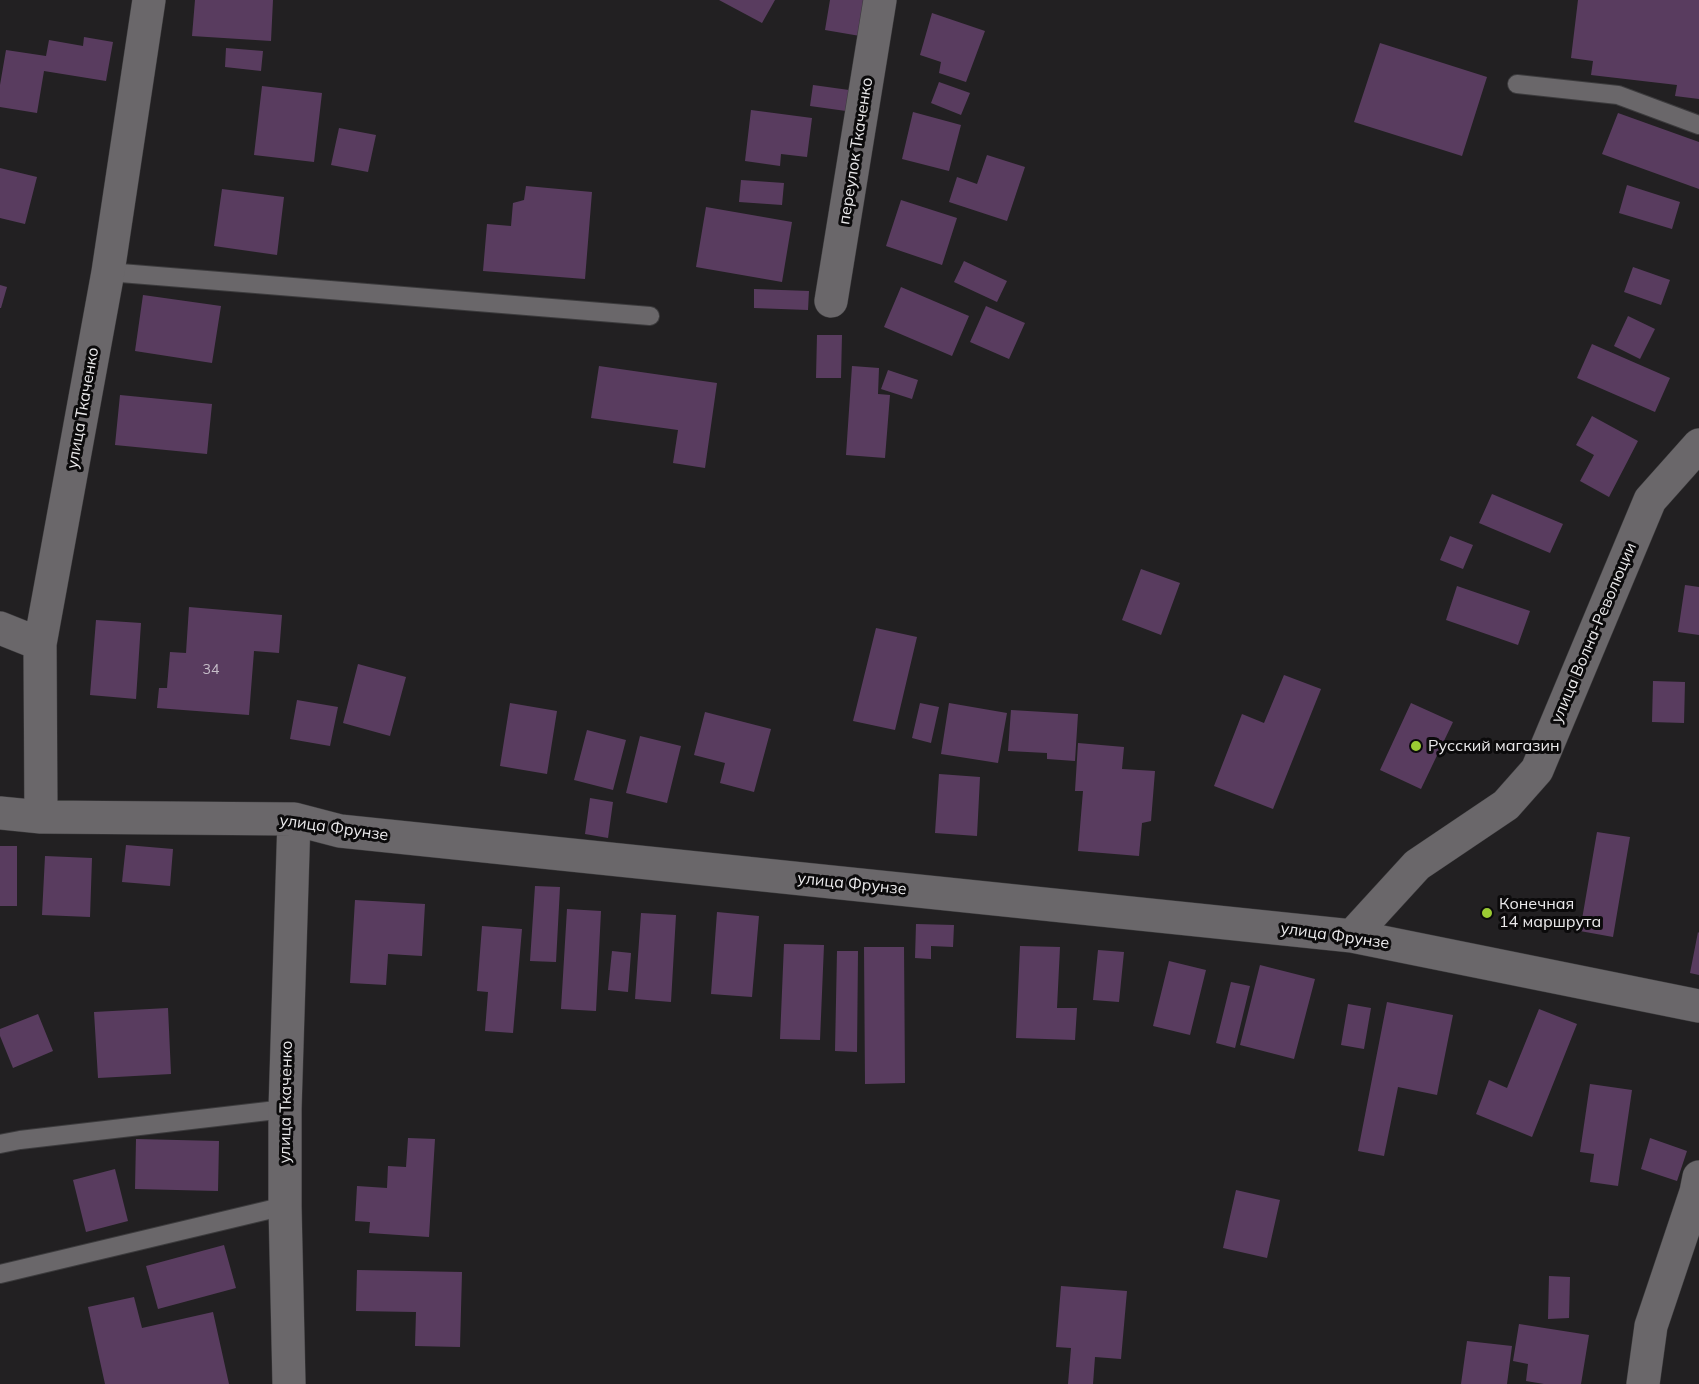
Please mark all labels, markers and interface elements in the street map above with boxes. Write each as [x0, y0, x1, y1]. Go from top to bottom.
street label: переулок Ткаченко [835, 76, 877, 226]
street label: улица Ткаченко [63, 346, 103, 470]
street label: улица Волна-Революции [1547, 540, 1641, 726]
house number: 34 [203, 662, 219, 678]
place label: Русский магазин [1428, 736, 1560, 756]
marker: Русский магазин [1409, 739, 1423, 753]
street label: улица Фрунзе [278, 811, 390, 845]
street label: улица Фрунзе [797, 869, 907, 899]
place label: Конечная 14 маршрута [1499, 894, 1601, 932]
marker: Конечная 14 маршрута [1480, 906, 1494, 920]
street label: улица Фрунзе [1279, 919, 1391, 953]
street label: улица Ткаченко [275, 1040, 297, 1164]

